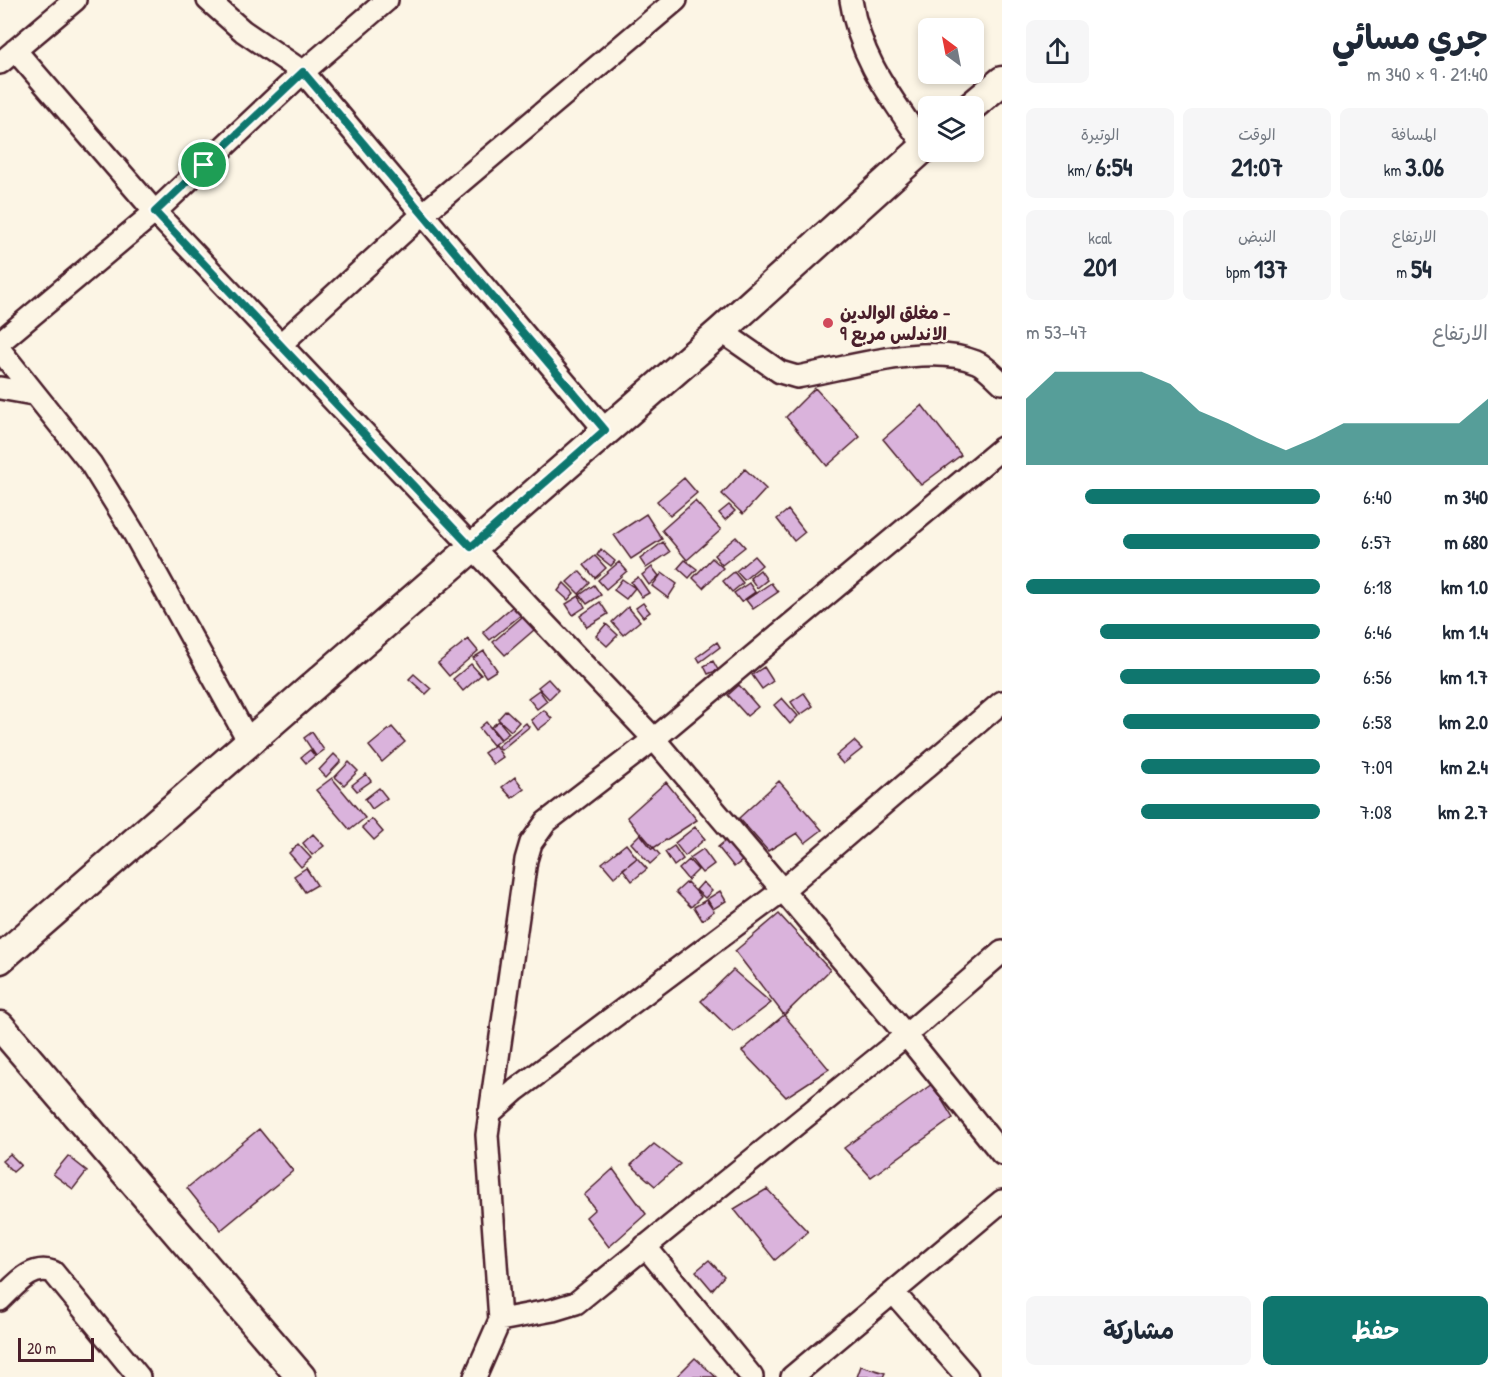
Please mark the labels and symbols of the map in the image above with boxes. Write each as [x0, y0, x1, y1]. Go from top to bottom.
north arrow [918, 18, 984, 84]
pin [178, 139, 229, 190]
place label: مغلق الوالدين - الاندلس مربع 9 [840, 300, 950, 347]
marker: مغلق الوالدين - الاندلس مربع 9 [821, 316, 835, 330]
scale bar [18, 1335, 94, 1362]

